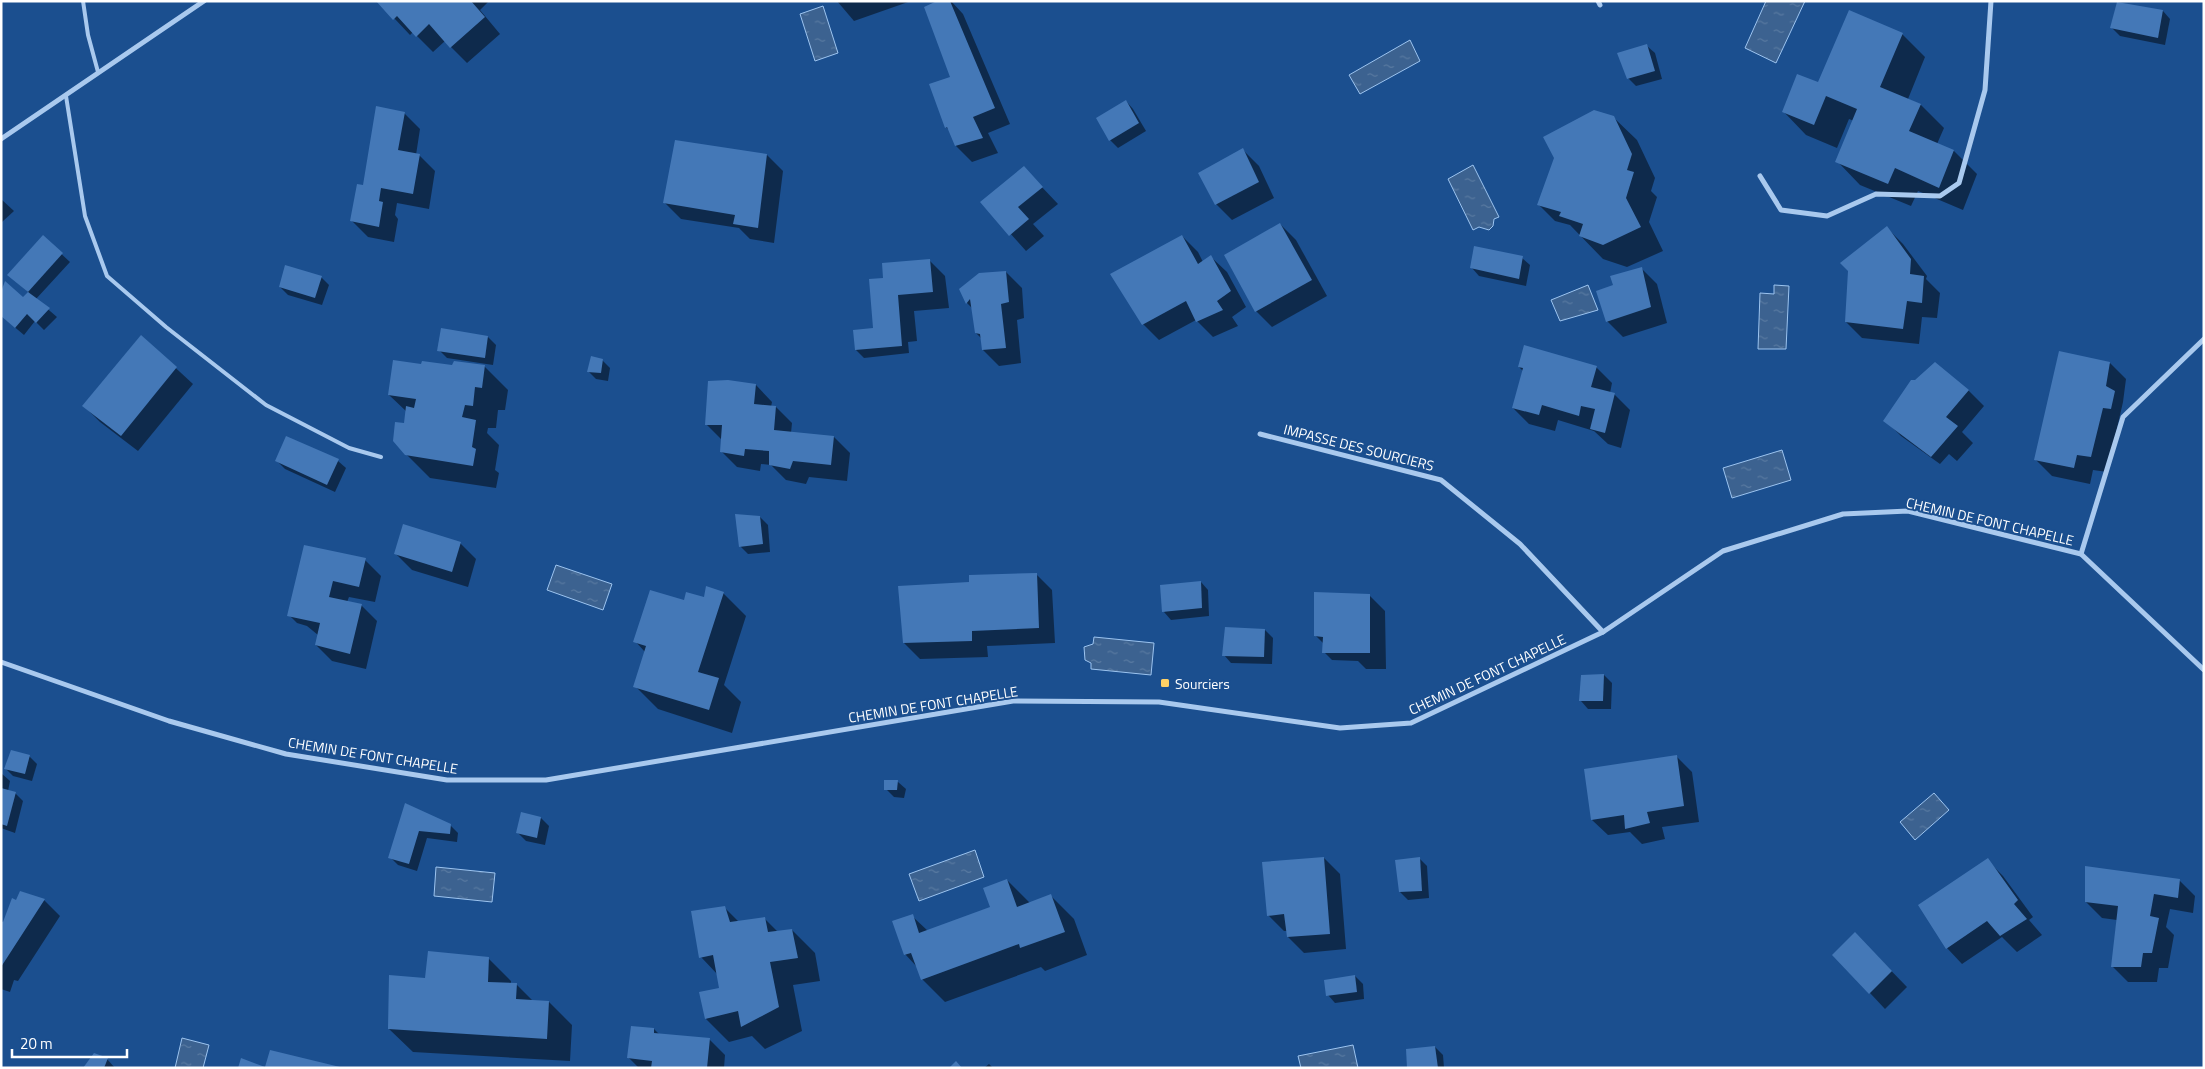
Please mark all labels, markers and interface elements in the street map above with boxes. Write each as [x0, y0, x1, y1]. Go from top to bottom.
street label: IMPASSE DES SOURCIERS [1282, 418, 1436, 476]
street label: CHEMIN DE FONT CHAPELLE [1904, 491, 2076, 551]
street label: CHEMIN DE FONT CHAPELLE [1405, 628, 1569, 720]
place label: Sourciers [1175, 673, 1230, 694]
marker: Sourciers [1159, 677, 1171, 689]
street label: CHEMIN DE FONT CHAPELLE [847, 680, 1020, 728]
street label: CHEMIN DE FONT CHAPELLE [287, 731, 460, 779]
scale bar [12, 1026, 128, 1058]
text: 20 m [20, 1032, 53, 1055]

